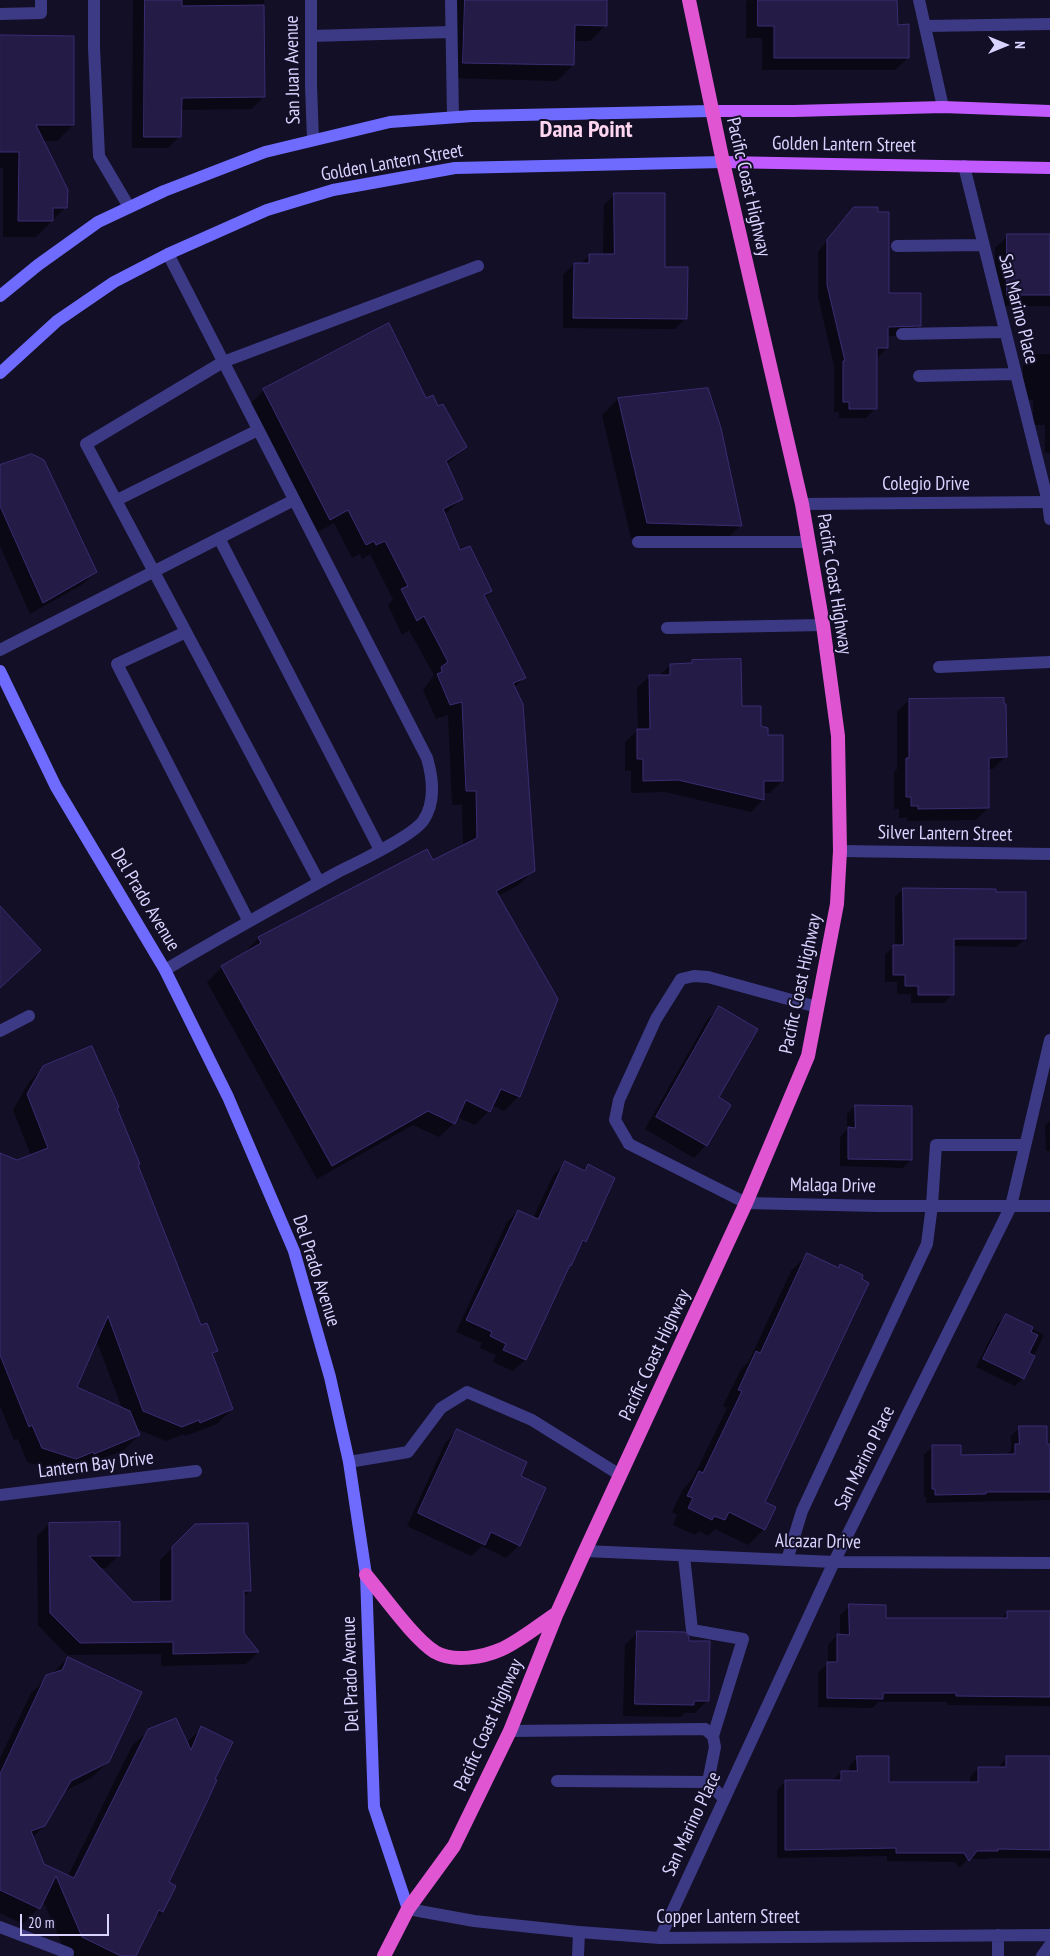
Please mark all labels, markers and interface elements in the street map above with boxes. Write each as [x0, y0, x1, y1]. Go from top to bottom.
street label: San Juan Avenue [281, 15, 305, 125]
north arrow [980, 20, 1030, 70]
text: N [1011, 41, 1029, 49]
street label: Pacific Coast Highway [721, 115, 775, 259]
district label: Dana Point [540, 116, 632, 144]
street label: Golden Lantern Street [772, 132, 916, 158]
street label: Golden Lantern Street [319, 139, 465, 187]
street label: San Marino Place [993, 252, 1043, 366]
street label: Colegio Drive [882, 474, 970, 496]
street label: Pacific Coast Highway [812, 512, 856, 656]
street label: Silver Lantern Street [878, 821, 1012, 847]
street label: Del Prado Avenue [105, 845, 185, 955]
street label: Pacific Coast Highway [775, 912, 827, 1056]
street label: Malaga Drive [790, 1174, 876, 1198]
street label: Del Prado Avenue [287, 1212, 345, 1330]
street label: Pacific Coast Highway [615, 1286, 695, 1424]
street label: San Marino Place [830, 1402, 900, 1514]
street label: Lantern Bay Drive [37, 1447, 155, 1483]
street label: Alcazar Drive [775, 1530, 861, 1554]
street label: Del Prado Avenue [338, 1616, 364, 1732]
street label: Pacific Coast Highway [450, 1655, 528, 1795]
street label: San Marino Place [658, 1768, 726, 1880]
scale bar [22, 1904, 111, 1936]
street label: Copper Lantern Street [656, 1907, 800, 1929]
text: 20 m [28, 1913, 54, 1932]

